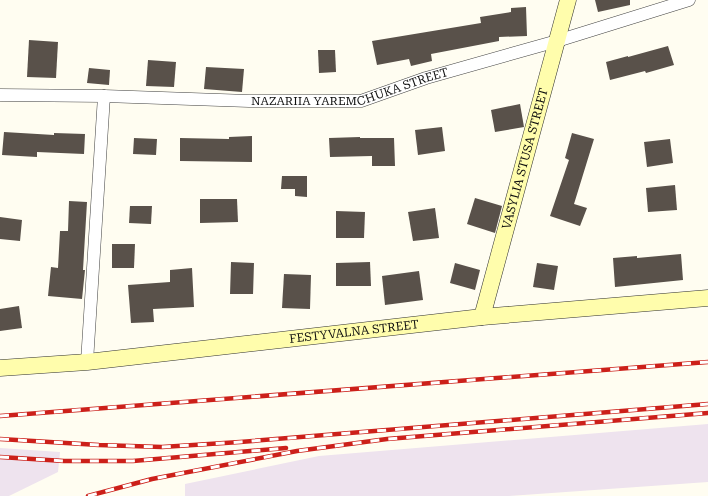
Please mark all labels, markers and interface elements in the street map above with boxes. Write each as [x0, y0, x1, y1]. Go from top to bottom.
street label: NAZARIIA YAREMCHUKA STREET [251, 65, 450, 109]
street label: VASYLIA STUSA STREET [499, 87, 551, 231]
street label: FESTYVALNA STREET [289, 317, 420, 346]

